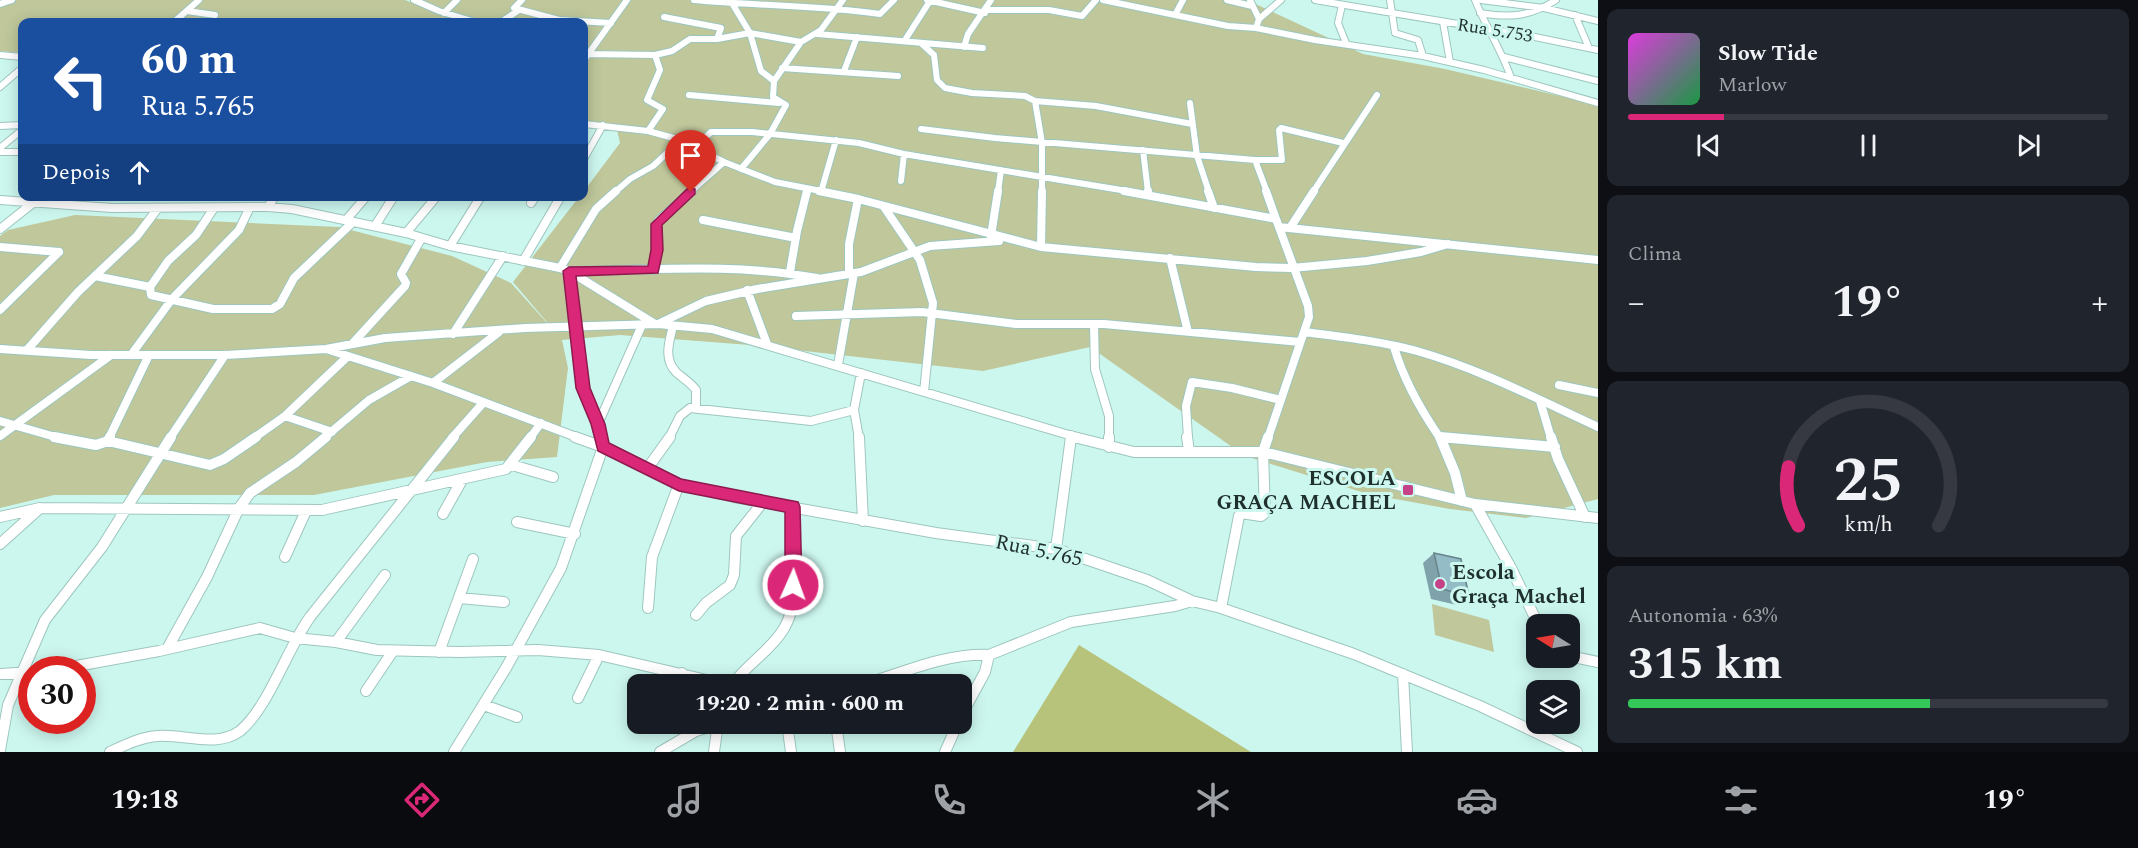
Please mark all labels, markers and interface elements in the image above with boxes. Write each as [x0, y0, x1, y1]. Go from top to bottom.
street label: Rua 5.753 [1455, 11, 1534, 50]
text: 60 m [141, 29, 236, 92]
text: Slow Tide [1718, 37, 1818, 70]
icon: left [42, 42, 120, 120]
text: Marlow [1718, 70, 1787, 100]
text: Rua 5.765 [141, 86, 255, 128]
icon: previous [1692, 129, 1725, 162]
icon: pause [1852, 129, 1885, 162]
icon: next [2012, 129, 2045, 162]
pin [665, 130, 716, 192]
icon: arrive [674, 139, 707, 172]
text: Depois [42, 156, 111, 189]
icon: ahead [123, 156, 156, 189]
text: Clima [1628, 239, 1682, 269]
text: 19° [1832, 268, 1905, 337]
text: − [1628, 278, 1645, 328]
text: + [2092, 278, 2108, 328]
text: 25 [1833, 434, 1903, 529]
place label: ESCOLA GRAÇA MACHEL [1216, 463, 1396, 519]
marker: ESCOLA GRAÇA MACHEL [1401, 483, 1415, 497]
text: km/h [1844, 508, 1892, 541]
street label: Rua 5.765 [992, 526, 1085, 576]
position arrow [761, 553, 825, 617]
place label: Escola Graça Machel [1452, 557, 1586, 613]
marker: Escola Graça Machel [1433, 577, 1447, 591]
text: Autonomia · 63% [1628, 601, 1777, 631]
north arrow [1526, 614, 1580, 668]
map controls [1526, 614, 1580, 734]
text: 315 km [1628, 630, 1783, 699]
speed limit sign: 30 [18, 656, 96, 734]
button: layers [1526, 680, 1580, 734]
text: 19:20 · 2 min · 600 m [695, 687, 904, 720]
text: 19:18 [111, 779, 179, 821]
icon: directions [401, 779, 443, 821]
icon: music [664, 779, 706, 821]
icon: phone [928, 779, 970, 821]
icon: climate [1192, 779, 1234, 821]
icon: car [1456, 779, 1498, 821]
icon: filters [1720, 779, 1762, 821]
text: 19° [1983, 779, 2027, 821]

